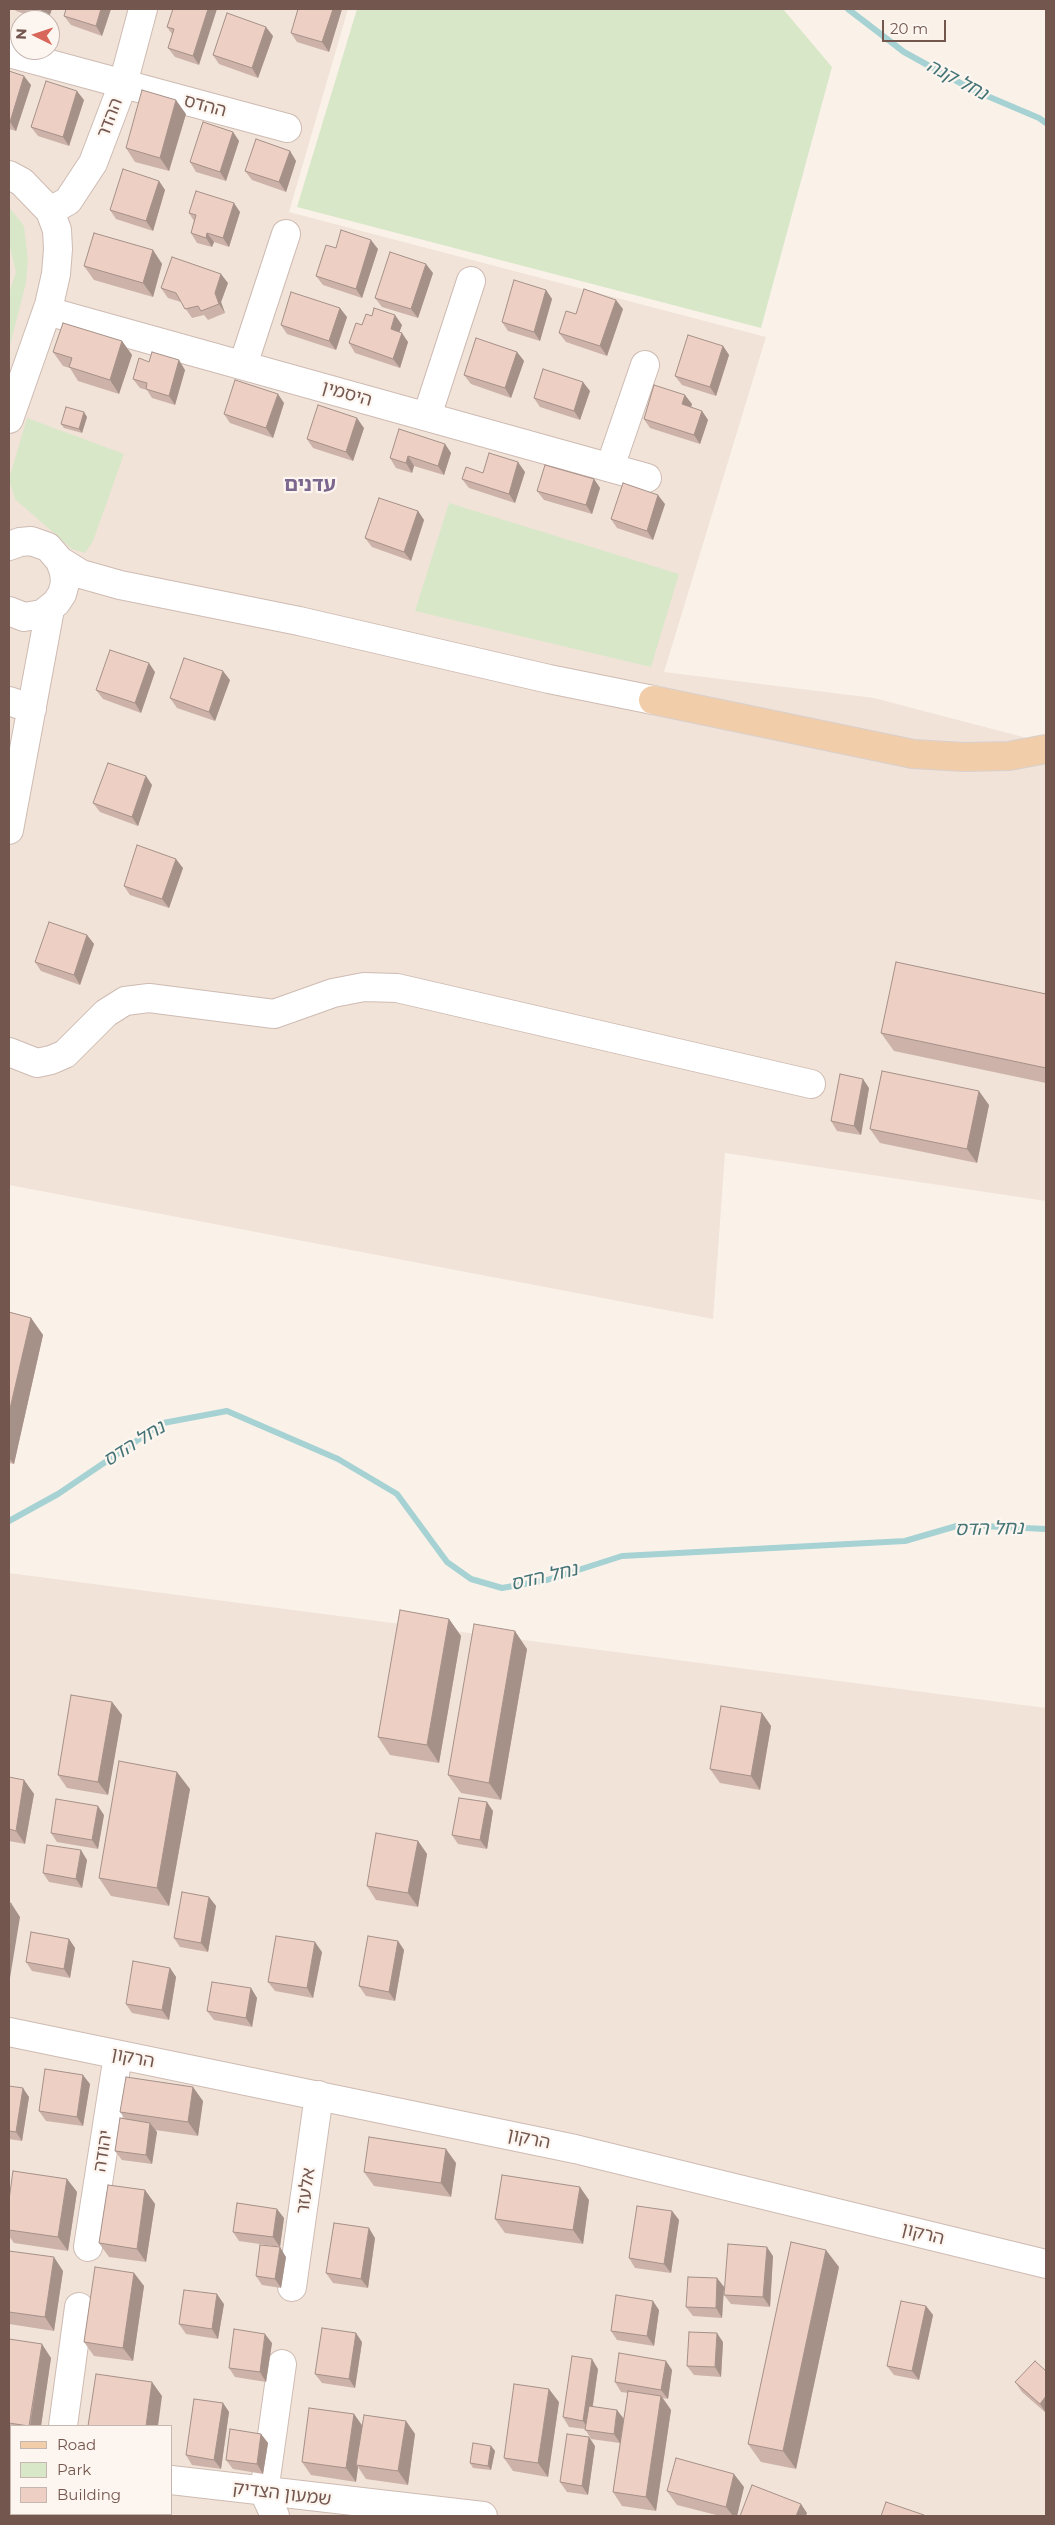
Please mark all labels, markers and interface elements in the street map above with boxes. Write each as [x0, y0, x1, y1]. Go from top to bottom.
north arrow [10, 10, 60, 60]
scale bar [885, 10, 949, 42]
text: 20 m [890, 19, 928, 38]
text: N [12, 28, 30, 40]
water label: נחל קנה [923, 55, 991, 105]
street label: ההדס [181, 90, 229, 122]
street label: ההדר [93, 95, 127, 141]
street label: היסמין [319, 377, 375, 411]
district label: עדנים [284, 473, 336, 497]
water label: נחל הדס [99, 1416, 169, 1472]
water label: נחל הדס [955, 1517, 1023, 1541]
water label: נחל הדס [508, 1558, 580, 1596]
street label: הרקון [110, 2043, 156, 2073]
street label: הרקון [506, 2124, 552, 2154]
street label: יהודה [89, 2128, 117, 2174]
street label: אלעזר [292, 2166, 320, 2216]
street label: הרקון [899, 2218, 947, 2250]
legend [10, 2425, 172, 2515]
text: Road [57, 2435, 96, 2454]
text: Park [57, 2460, 91, 2479]
street label: שמעון הצדיק [232, 2477, 332, 2511]
text: Building [57, 2485, 121, 2504]

